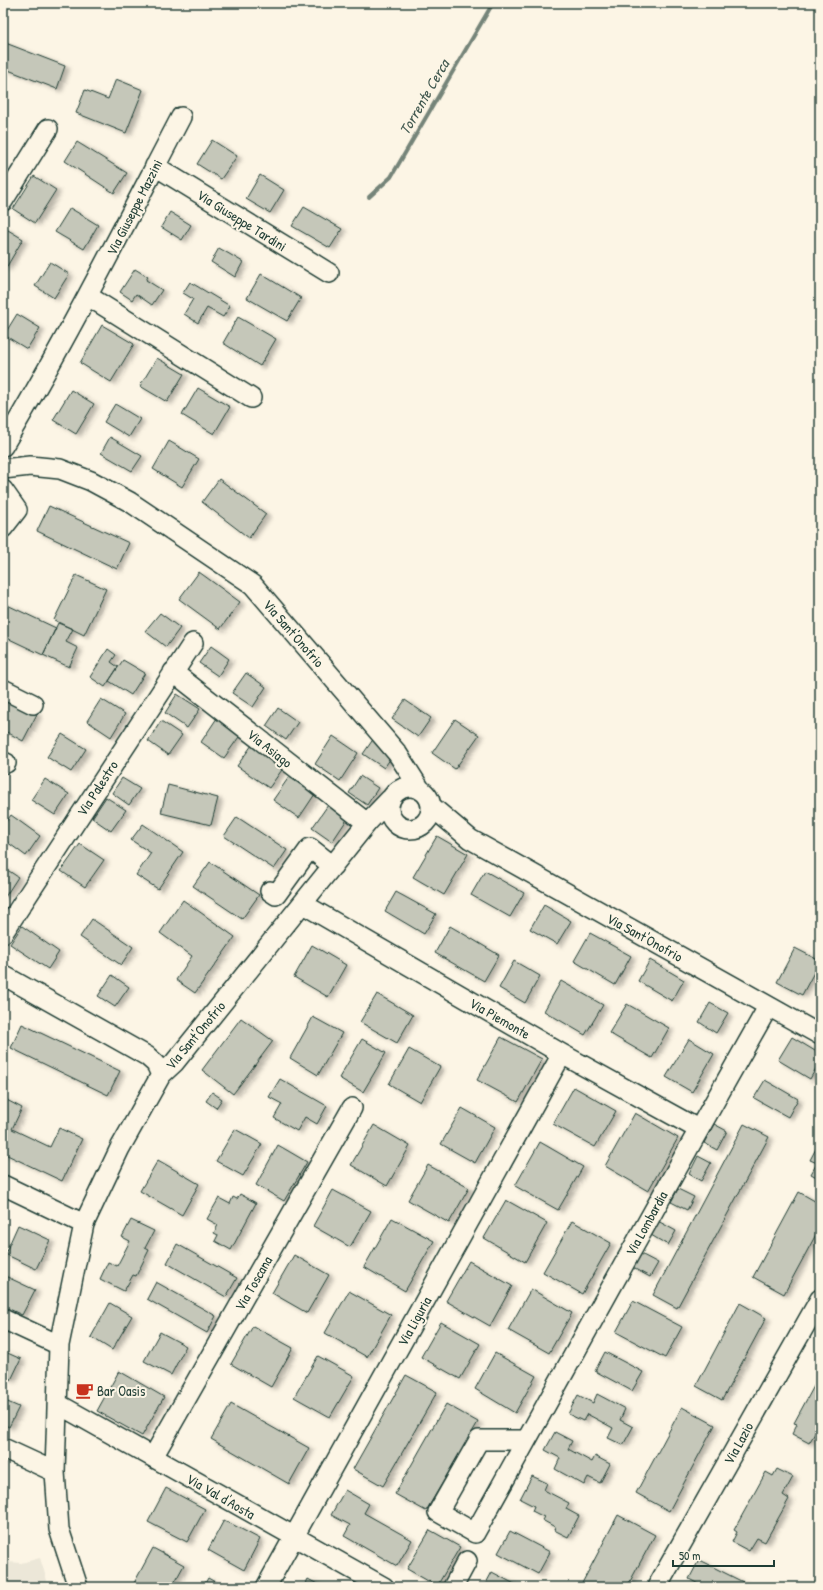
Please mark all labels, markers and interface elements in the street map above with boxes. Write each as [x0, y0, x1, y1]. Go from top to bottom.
water label: Torrente Cerca [394, 54, 455, 138]
street label: Via Giuseppe Mazzini [102, 156, 167, 259]
street label: Via Giuseppe Tardini [193, 185, 290, 256]
street label: Via Sant'Onofrio [259, 595, 329, 671]
street label: Via Asiago [243, 724, 297, 773]
street label: Via Palestro [72, 756, 122, 819]
street label: Via Sant'Onofrio [604, 908, 687, 966]
street label: Via Piemonte [466, 993, 534, 1043]
street label: Via Sant'Onofrio [161, 996, 230, 1073]
street label: Via Lombardia [621, 1187, 672, 1259]
street label: Via Toscana [230, 1252, 276, 1314]
street label: Via Liguria [393, 1292, 436, 1350]
cafe icon: Bar Oasis [74, 1380, 94, 1400]
place label: Bar Oasis [97, 1381, 145, 1400]
street label: Via Lazio [719, 1418, 757, 1467]
street label: Via Val d'Aosta [183, 1469, 259, 1523]
scale bar [673, 1542, 774, 1568]
text: 50 m [679, 1547, 700, 1564]

